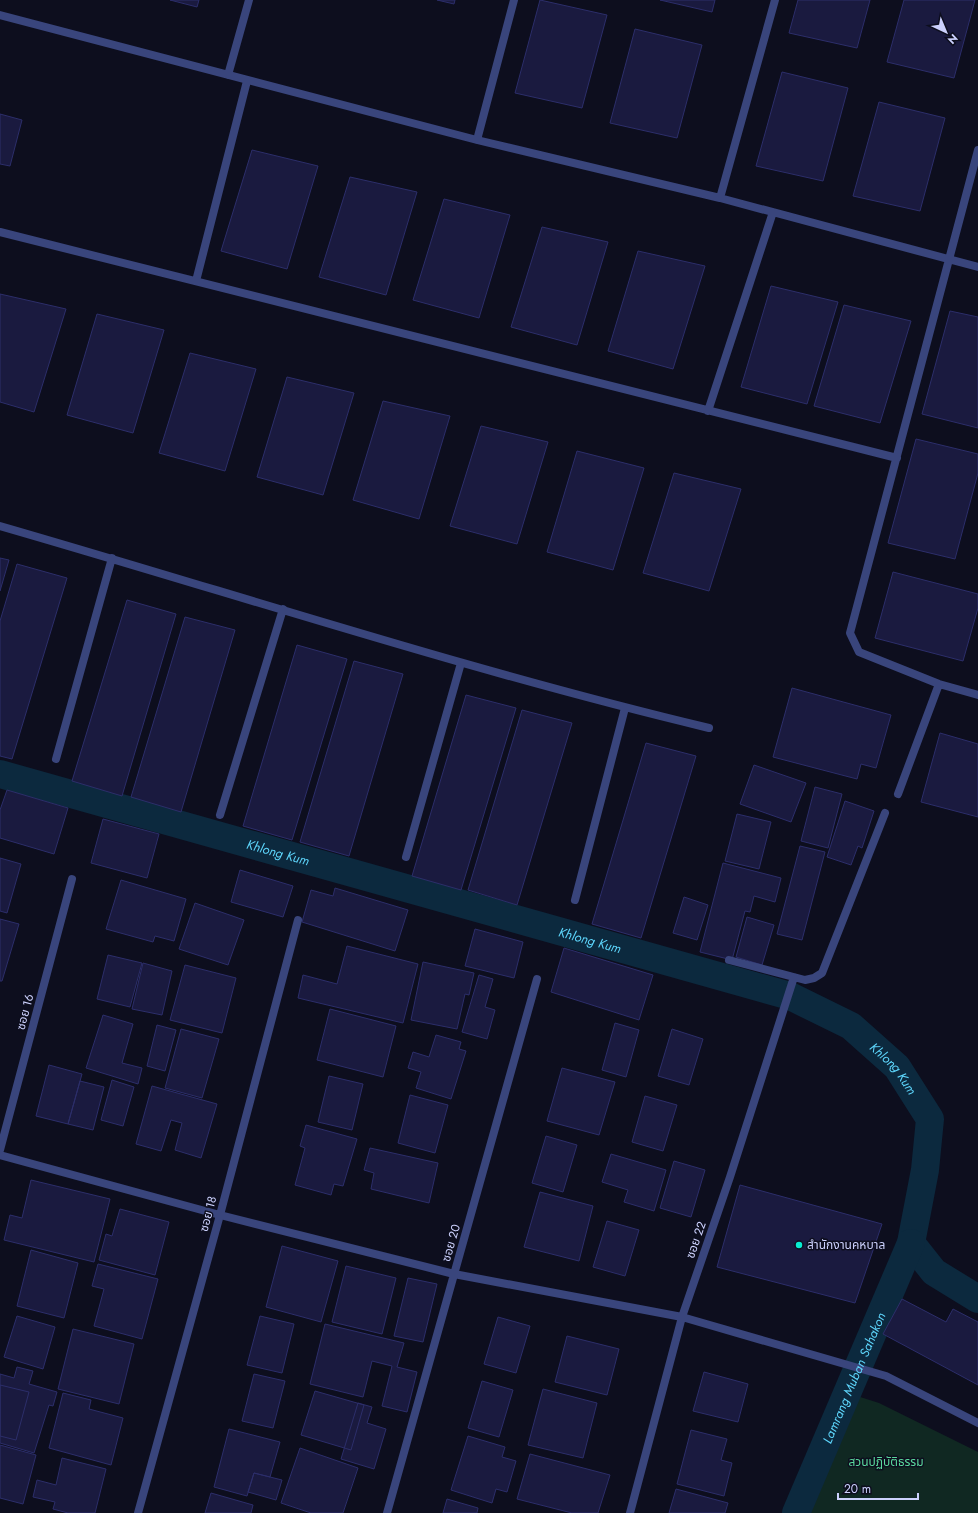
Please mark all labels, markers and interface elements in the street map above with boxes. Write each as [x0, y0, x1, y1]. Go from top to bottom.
north arrow [926, 12, 966, 52]
text: N [944, 30, 962, 48]
water label: Khlong Kum [244, 835, 312, 871]
water label: Khlong Kum [556, 922, 624, 958]
street label: ซอย 16 [12, 992, 38, 1032]
water label: Khlong Kum [865, 1038, 921, 1099]
street label: ซอย 18 [195, 1194, 221, 1234]
street label: ซอย 22 [681, 1219, 711, 1261]
street label: ซอย 20 [437, 1222, 465, 1264]
place label: สำนักงานคหบาล [807, 1236, 885, 1254]
marker: สำนักงานคหบาล [794, 1240, 804, 1250]
water label: Lamrang Muban Sahakon [818, 1309, 891, 1446]
park label: สวนปฏิบัติธรรม [848, 1453, 924, 1471]
scale bar [838, 1475, 918, 1501]
text: 20 m [844, 1480, 871, 1498]

